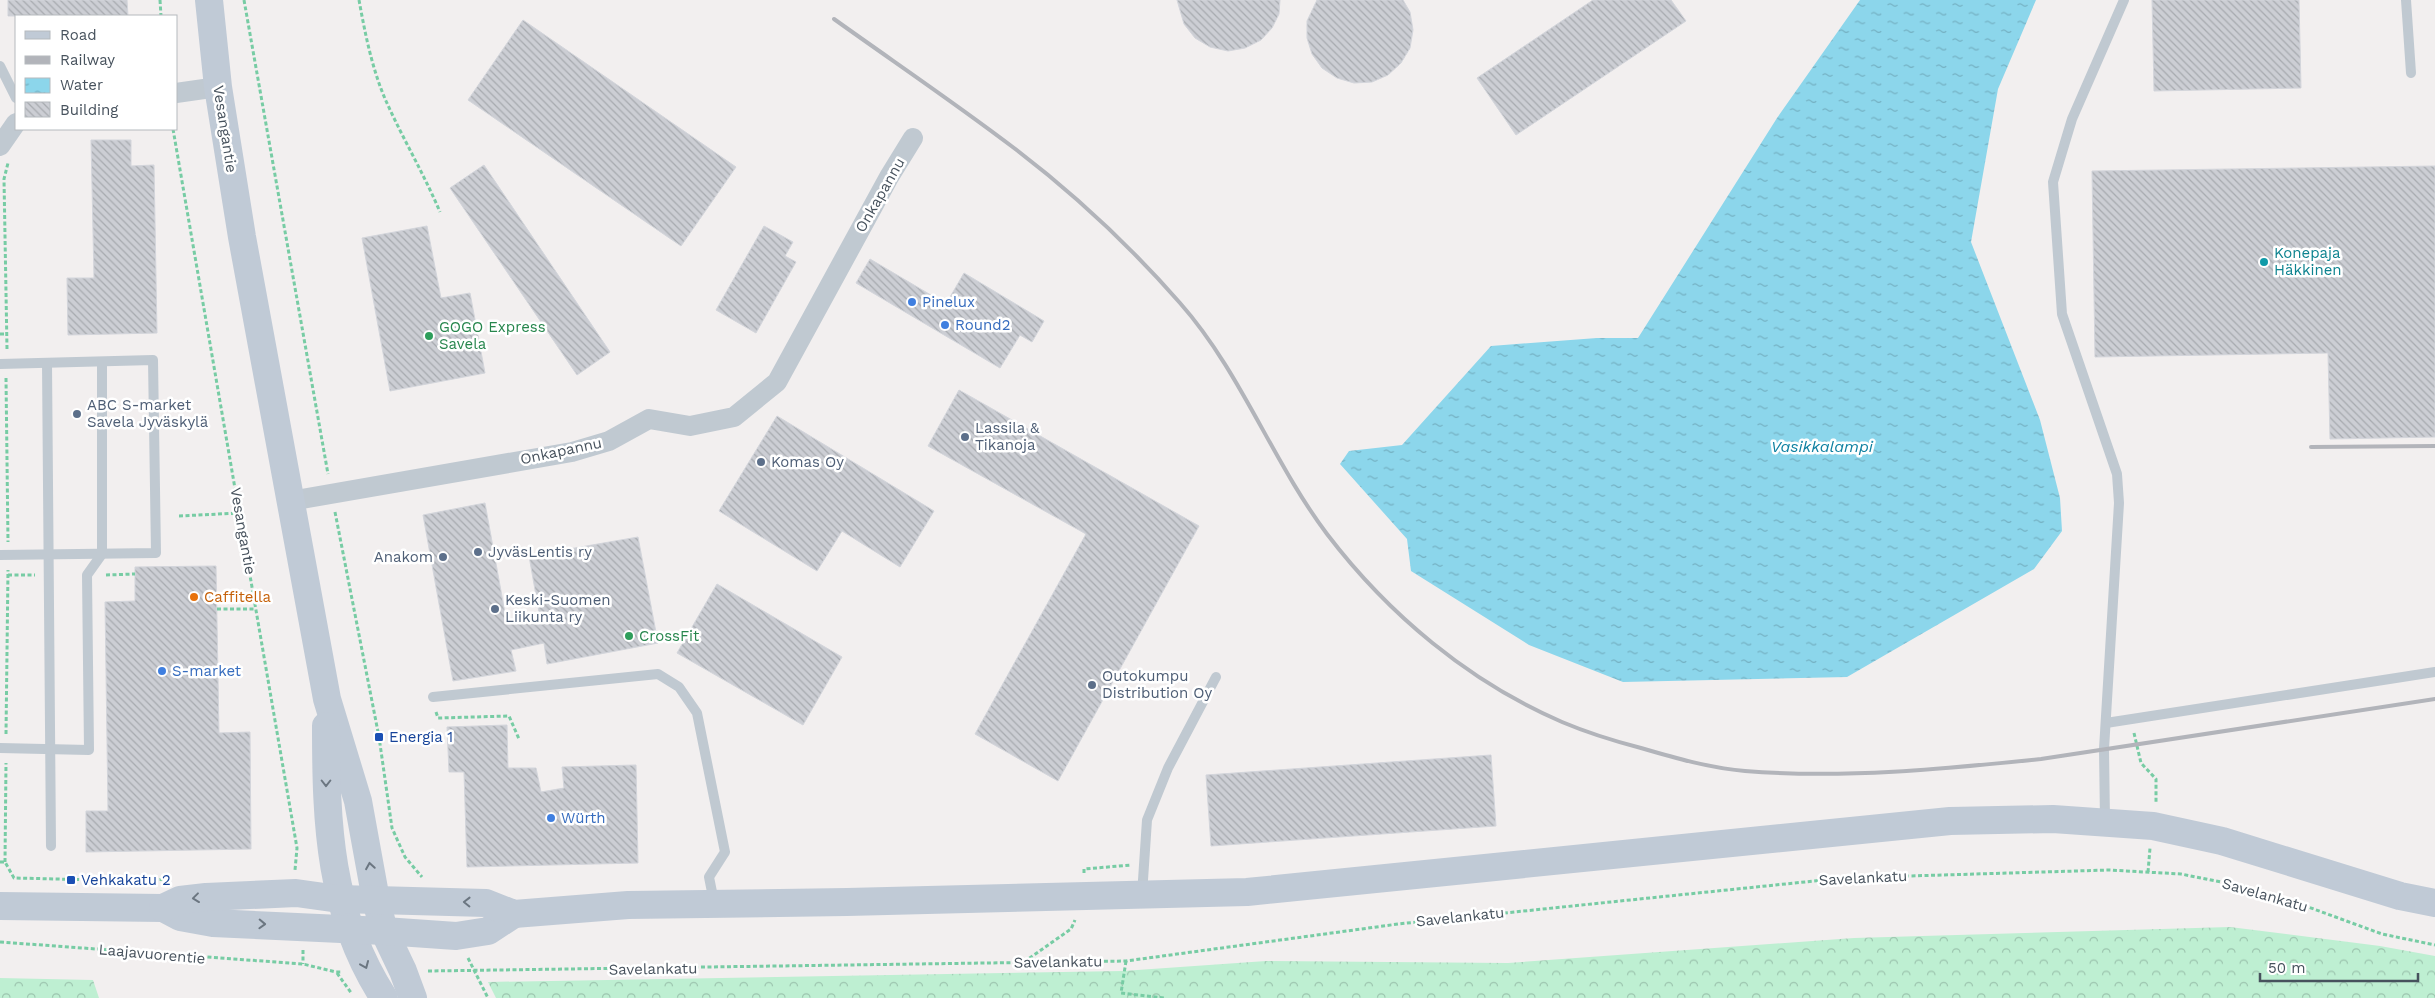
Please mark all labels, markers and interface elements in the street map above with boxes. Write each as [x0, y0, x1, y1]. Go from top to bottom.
legend [15, 15, 178, 130]
text: Road [60, 26, 97, 44]
text: Railway [60, 51, 115, 69]
text: Water [60, 76, 103, 94]
street label: Vesangantie [209, 84, 241, 174]
text: Building [60, 101, 118, 119]
street label: Onkapannu [851, 155, 909, 235]
place label: Konepaja Häkkinen [2274, 244, 2342, 279]
marker: Konepaja Häkkinen [2258, 256, 2270, 268]
place label: Pinelux [922, 293, 975, 311]
marker: Pinelux [906, 296, 918, 308]
place label: Round2 [955, 316, 1010, 334]
place label: GOGO Express Savela [439, 318, 546, 353]
marker: Round2 [939, 319, 951, 331]
marker: GOGO Express Savela [423, 330, 435, 342]
place label: ABC S-market Savela Jyväskylä [87, 396, 209, 431]
marker: ABC S-market Savela Jyväskylä [71, 408, 83, 420]
place label: Lassila & Tikanoja [975, 419, 1040, 454]
marker: Lassila & Tikanoja [959, 431, 971, 443]
street label: Onkapannu [519, 434, 603, 468]
water label: Vasikkalampi [1771, 437, 1874, 456]
place label: Komas Oy [771, 453, 844, 471]
marker: Komas Oy [755, 456, 767, 468]
street label: Vesangantie [227, 486, 259, 576]
place label: JyväsLentis ry [488, 543, 592, 561]
marker: JyväsLentis ry [472, 546, 484, 558]
place label: Anakom [374, 548, 433, 566]
marker: Anakom [437, 551, 449, 563]
place label: Caffitella [204, 588, 272, 606]
marker: Caffitella [188, 591, 200, 603]
place label: Keski-Suomen Liikunta ry [505, 591, 611, 626]
marker: Keski-Suomen Liikunta ry [489, 603, 501, 615]
place label: CrossFit [639, 627, 700, 645]
marker: CrossFit [623, 630, 635, 642]
place label: S-market [172, 662, 242, 680]
marker: S-market [156, 665, 168, 677]
place label: Outokumpu Distribution Oy [1102, 667, 1213, 702]
marker: Outokumpu Distribution Oy [1086, 679, 1098, 691]
place label: Energia 1 [389, 728, 453, 746]
marker: Energia 1 [373, 731, 385, 743]
one-way arrow [321, 780, 331, 787]
place label: Würth [561, 809, 606, 827]
marker: Würth [545, 812, 557, 824]
one-way arrow [365, 861, 376, 869]
street label: Savelankatu [1818, 867, 1908, 889]
place label: Vehkakatu 2 [81, 871, 171, 889]
marker: Vehkakatu 2 [65, 874, 77, 886]
street label: Savelankatu [2220, 874, 2310, 916]
one-way arrow [192, 892, 200, 903]
one-way arrow [463, 897, 471, 907]
street label: Savelankatu [1415, 903, 1505, 931]
one-way arrow [258, 919, 266, 930]
street label: Laajavuorentie [98, 940, 206, 968]
scale bar [2260, 950, 2418, 982]
street label: Savelankatu [1014, 952, 1102, 972]
street label: Savelankatu [609, 959, 697, 979]
text: 50 m [2268, 959, 2305, 977]
one-way arrow [358, 960, 369, 969]

